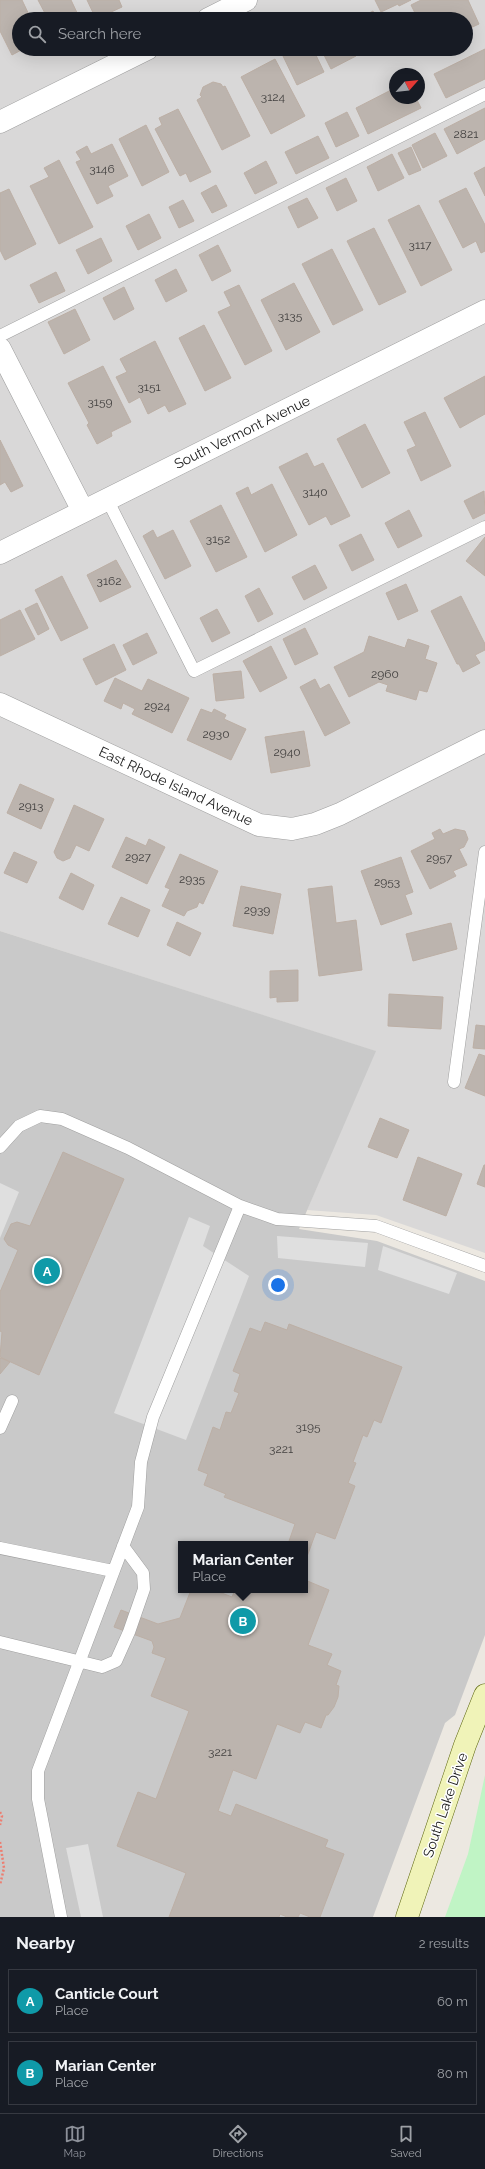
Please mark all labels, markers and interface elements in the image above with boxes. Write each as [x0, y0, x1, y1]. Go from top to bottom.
search box [12, 12, 473, 56]
icon: search [26, 23, 48, 45]
text: Search here [58, 25, 141, 43]
north arrow [389, 68, 425, 104]
house number: 3124 [261, 90, 286, 104]
house number: 2821 [454, 127, 478, 141]
house number: 3146 [89, 162, 115, 176]
house number: 3117 [408, 238, 432, 252]
house number: 3135 [278, 309, 303, 323]
house number: 3151 [137, 380, 161, 394]
street label: South Vermont Avenue [172, 392, 312, 472]
house number: 3159 [87, 395, 113, 409]
house number: 3140 [302, 485, 328, 499]
house number: 3152 [206, 532, 230, 546]
house number: 3162 [96, 574, 122, 588]
house number: 2960 [371, 667, 399, 681]
house number: 2924 [144, 699, 170, 713]
house number: 2930 [202, 727, 230, 741]
street label: East Rhode Island Avenue [97, 743, 255, 829]
house number: 2940 [273, 745, 301, 759]
house number: 2913 [19, 799, 43, 813]
house number: 2927 [125, 850, 152, 864]
house number: 2957 [426, 851, 453, 865]
house number: 2935 [179, 872, 206, 886]
house number: 2953 [374, 875, 400, 889]
house number: 2939 [244, 903, 270, 917]
pin: A [34, 1256, 60, 1286]
your location [268, 1275, 288, 1295]
house number: 3195 [295, 1420, 321, 1434]
house number: 3221 [269, 1442, 293, 1456]
popup [178, 1541, 308, 1593]
text: Marian Center [192, 1551, 294, 1569]
text: Place [192, 1569, 226, 1584]
pin: B [230, 1606, 256, 1636]
house number: 3221 [208, 1745, 232, 1759]
street label: South Lake Drive [420, 1751, 470, 1859]
text: Nearby [16, 1933, 75, 1953]
text: 2 results [419, 1936, 469, 1951]
text: Canticle Court [55, 1985, 159, 2003]
text: A [26, 1994, 34, 2009]
text: 60 m [437, 1994, 468, 2009]
text: Place [55, 2003, 88, 2018]
text: Marian Center [55, 2057, 156, 2075]
text: B [26, 2066, 34, 2081]
text: 80 m [437, 2066, 468, 2081]
text: Place [55, 2075, 88, 2090]
tab: Map [63, 2123, 86, 2160]
tab: Directions [213, 2123, 263, 2160]
tab: Saved [390, 2123, 422, 2160]

